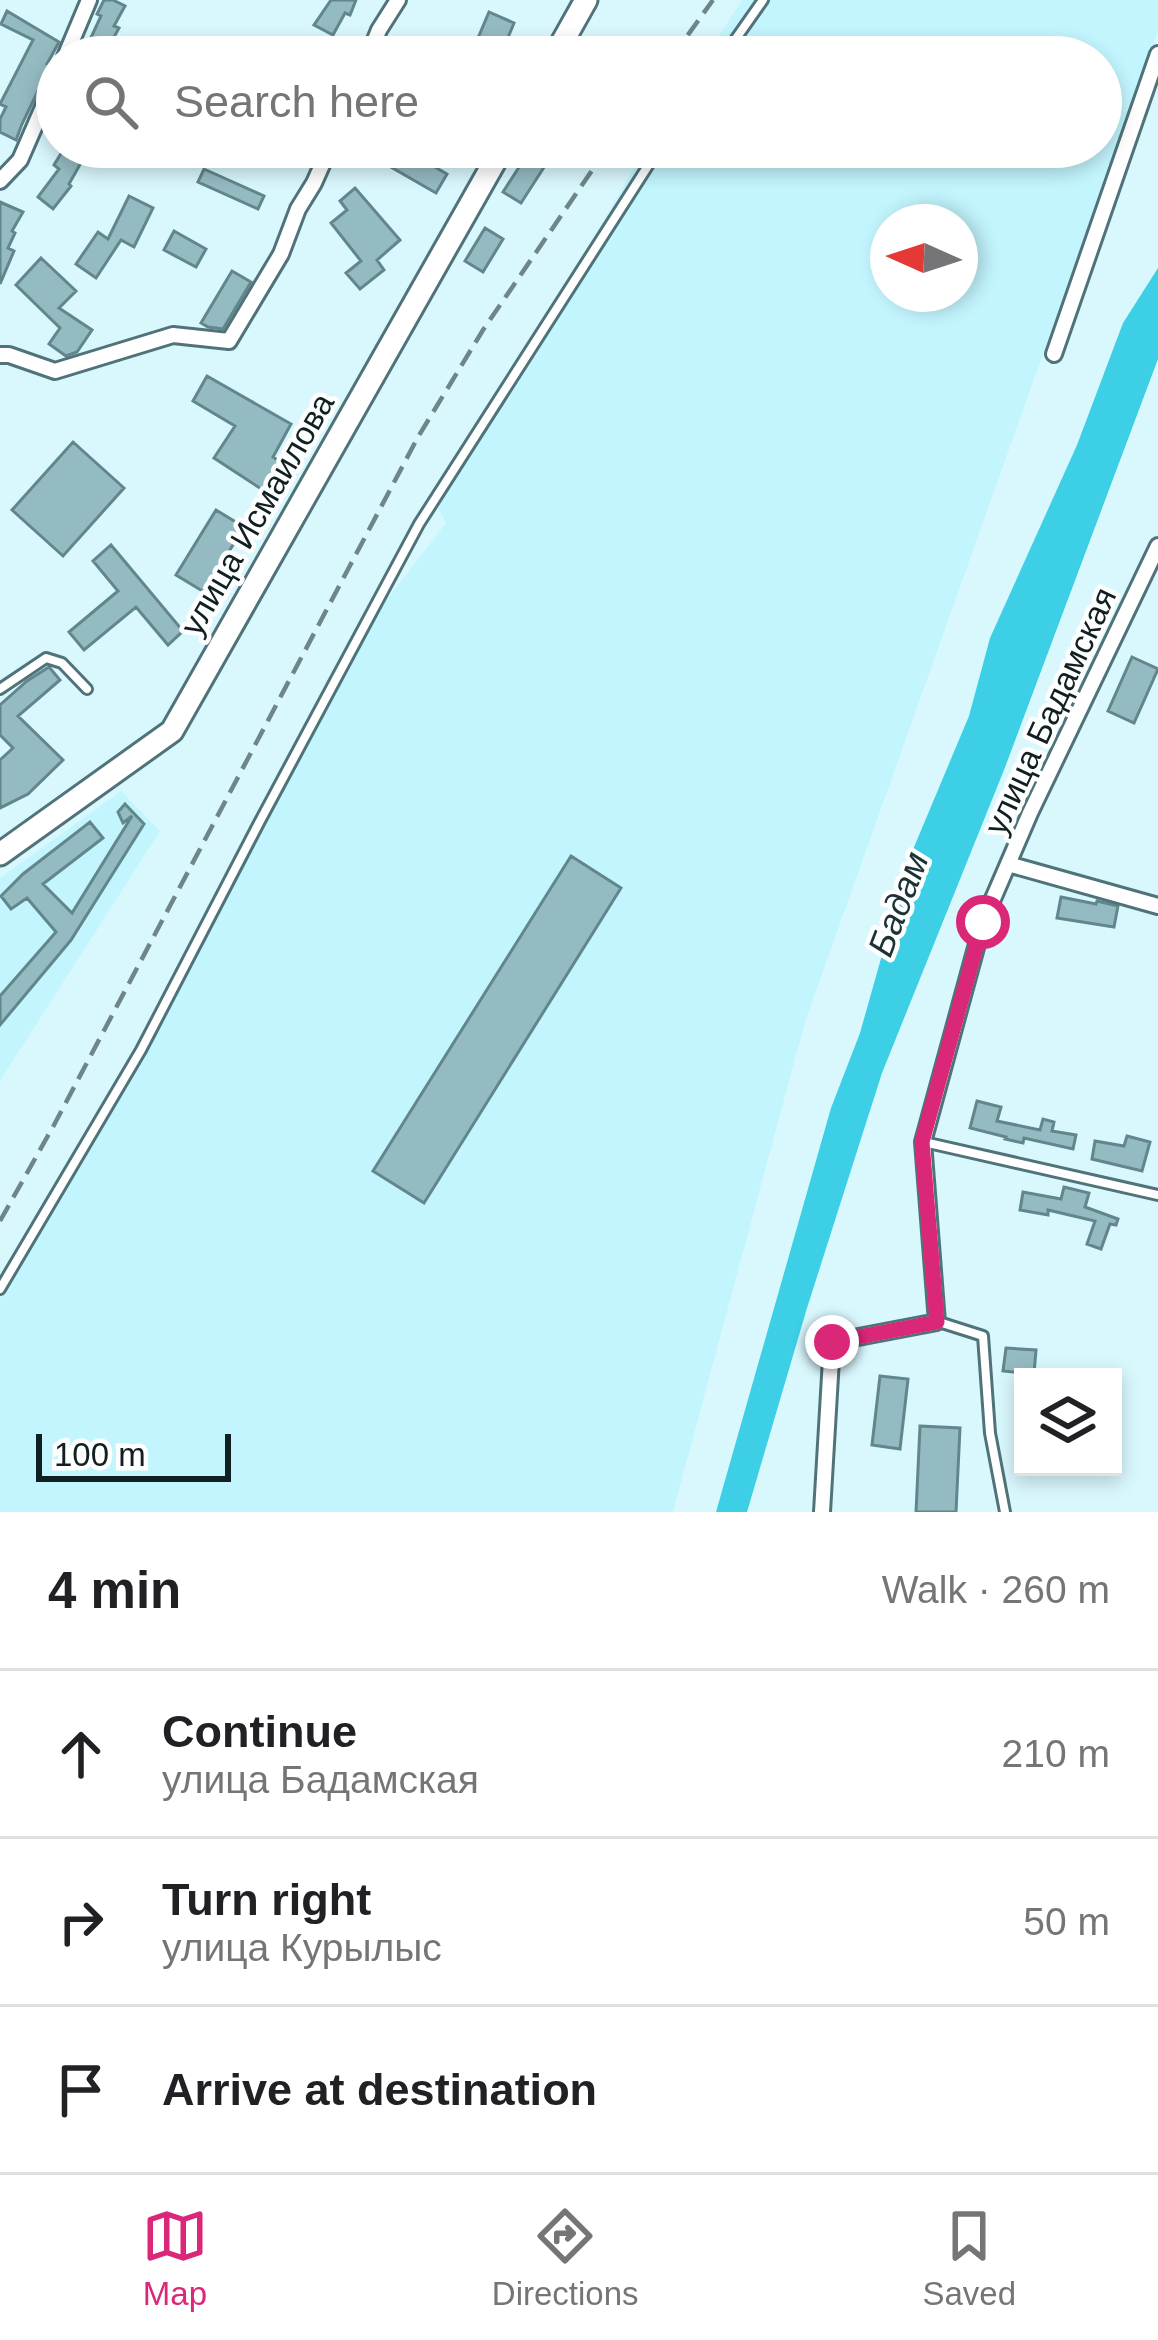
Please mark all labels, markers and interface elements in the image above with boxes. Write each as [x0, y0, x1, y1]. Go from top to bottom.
search box [36, 36, 1122, 168]
icon: search [78, 69, 144, 135]
text: Search here [174, 76, 419, 127]
north arrow [870, 204, 978, 312]
street label: улица Исмаилова [173, 386, 342, 641]
street label: улица Бадамская [977, 582, 1123, 840]
water label: Бадам [859, 846, 937, 962]
route start [956, 895, 1010, 949]
route end [805, 1315, 859, 1369]
map controls [1014, 1368, 1122, 1476]
button: layers [1014, 1368, 1122, 1476]
scale bar [36, 1428, 231, 1481]
text: 100 m [54, 1436, 146, 1473]
text: 4 min [48, 1562, 181, 1619]
text: Walk · 260 m [882, 1568, 1110, 1611]
text: Continue [162, 1706, 357, 1757]
icon: ahead [48, 1721, 114, 1787]
text: 210 m [1002, 1732, 1110, 1775]
text: улица Бадамская [162, 1758, 479, 1801]
text: Turn right [162, 1874, 371, 1925]
icon: right [48, 1889, 114, 1955]
text: 50 m [1023, 1900, 1110, 1943]
text: улица Курылыс [162, 1926, 442, 1969]
icon: arrive [48, 2057, 114, 2123]
text: Arrive at destination [162, 2064, 597, 2115]
tab: Map [142, 2203, 208, 2313]
tab: Directions [492, 2203, 639, 2313]
tab: Saved [922, 2203, 1016, 2313]

